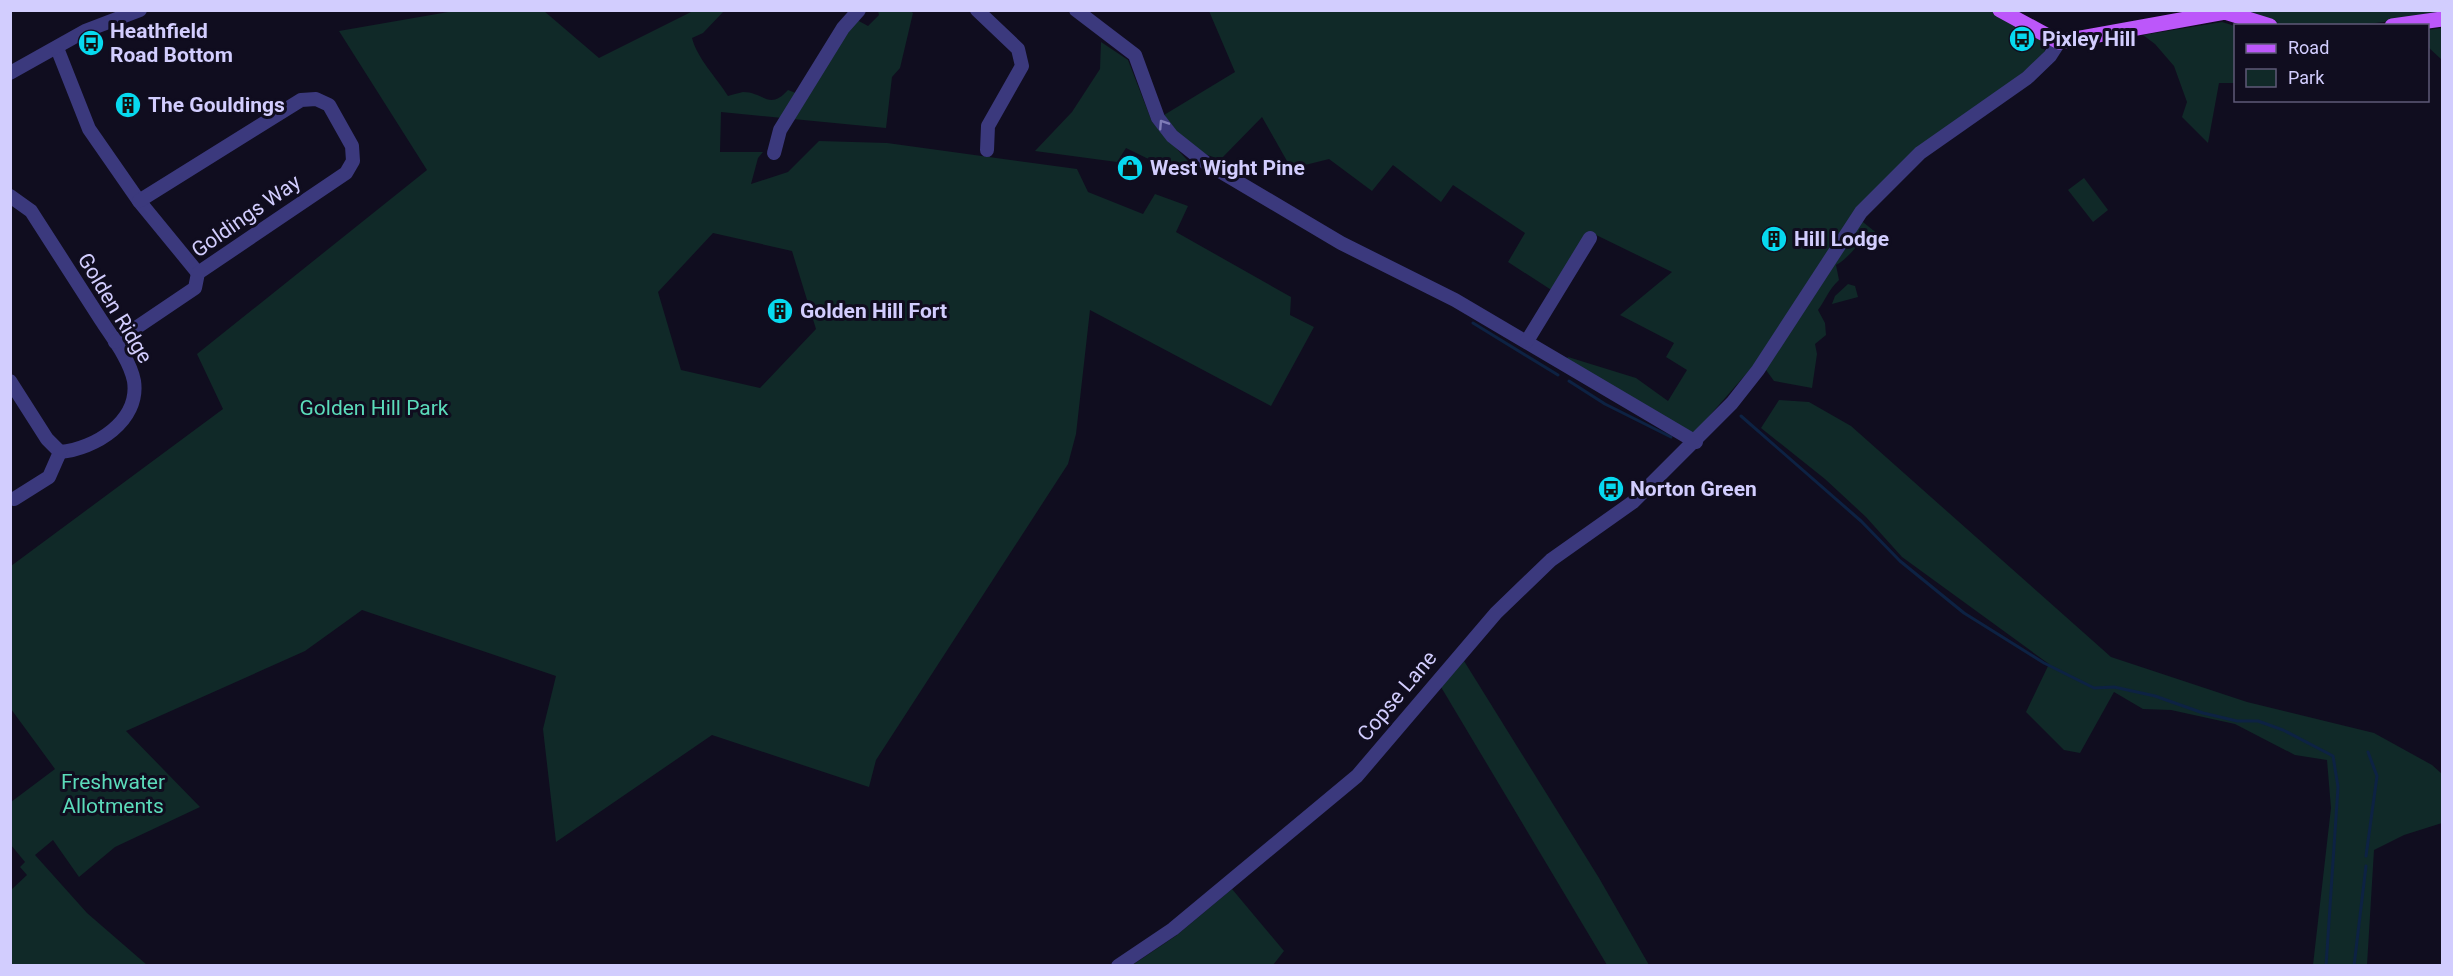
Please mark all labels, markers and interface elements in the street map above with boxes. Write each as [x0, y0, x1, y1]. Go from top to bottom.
place label: Heathfield Road Bottom [110, 19, 233, 67]
bus stop icon: Pixley Hill [2007, 24, 2037, 54]
legend [2234, 24, 2429, 102]
place label: Pixley Hill [2042, 27, 2136, 51]
bus stop icon: Heathfield Road Bottom [76, 28, 106, 58]
text: Road [2288, 37, 2329, 58]
text: Park [2288, 67, 2325, 88]
building icon: The Gouldings [113, 90, 143, 120]
place label: The Gouldings [148, 93, 285, 117]
one-way arrow [1159, 120, 1170, 131]
shop icon: West Wight Pine [1115, 153, 1145, 183]
place label: West Wight Pine [1150, 156, 1305, 180]
street label: Goldings Way [187, 170, 305, 262]
building icon: Hill Lodge [1759, 224, 1789, 254]
place label: Hill Lodge [1794, 227, 1889, 251]
street label: Golden Ridge [73, 249, 157, 367]
building icon: Golden Hill Fort [765, 296, 795, 326]
place label: Golden Hill Fort [800, 299, 947, 323]
park label: Golden Hill Park [300, 396, 449, 420]
bus stop icon: Norton Green [1596, 474, 1626, 504]
place label: Norton Green [1630, 477, 1757, 501]
street label: Copse Lane [1352, 646, 1442, 746]
park label: Freshwater Allotments [61, 770, 165, 818]

